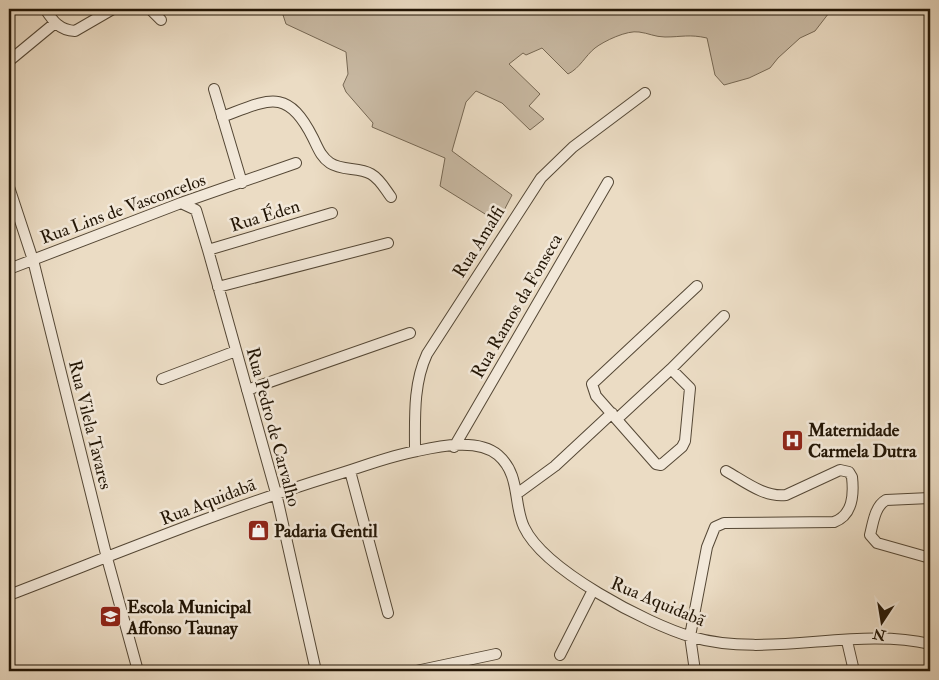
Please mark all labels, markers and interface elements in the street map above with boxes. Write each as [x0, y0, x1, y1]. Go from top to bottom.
street label: Rua Lins de Vasconcelos [37, 168, 209, 250]
street label: Rua Éden [227, 194, 303, 238]
street label: Rua Amalfi [448, 202, 510, 282]
street label: Rua Ramos da Fonseca [466, 229, 568, 382]
street label: Rua Pedro de Carvalho [241, 345, 305, 510]
street label: Rua Vilela Tavares [63, 358, 117, 492]
place label: Maternidade Carmela Dutra [807, 419, 917, 463]
hospital icon: Maternidade Carmela Dutra [780, 428, 804, 452]
street label: Rua Aquidabã [157, 473, 260, 531]
shop icon: Padaria Gentil [246, 519, 270, 543]
place label: Padaria Gentil [274, 520, 378, 543]
street label: Rua Aquidabã [607, 572, 709, 632]
place label: Escola Municipal Affonso Taunay [126, 596, 252, 640]
north arrow [856, 598, 906, 648]
school or university icon: Escola Municipal Affonso Taunay [99, 605, 123, 629]
text: N [871, 625, 888, 644]

